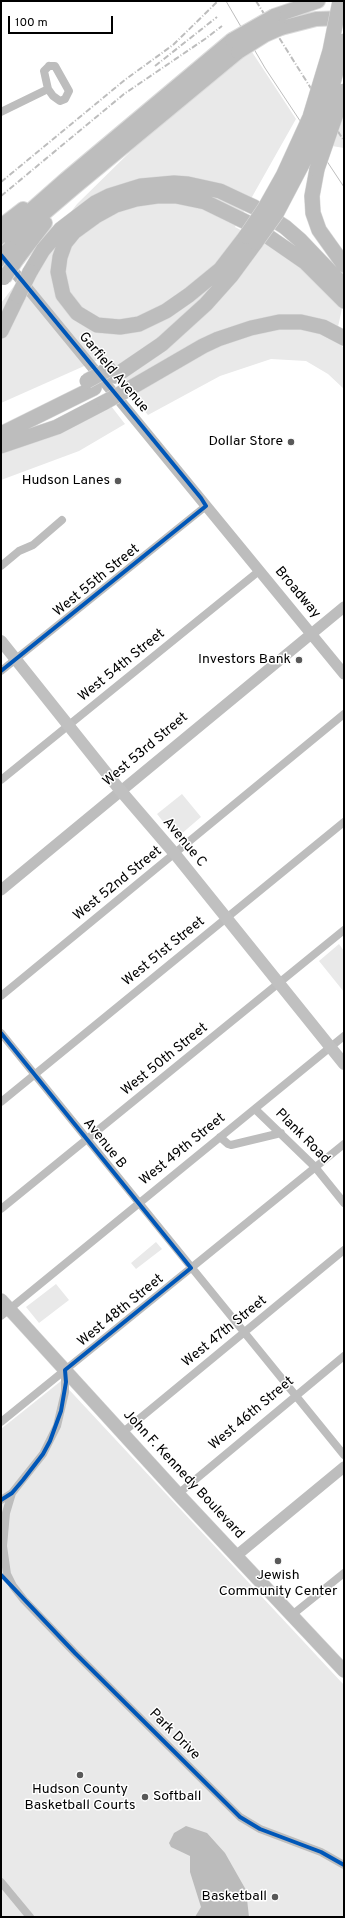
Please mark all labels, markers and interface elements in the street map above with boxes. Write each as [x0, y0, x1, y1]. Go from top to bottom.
scale bar [10, 8, 115, 34]
text: 100 m [15, 15, 48, 31]
street label: Garfield Avenue [74, 329, 152, 417]
place label: Dollar Store [208, 434, 283, 450]
marker: Dollar Store [286, 437, 296, 447]
place label: Hudson Lanes [22, 473, 110, 489]
marker: Hudson Lanes [113, 476, 123, 486]
street label: West 55th Street [51, 541, 143, 621]
street label: Broadway [271, 564, 323, 622]
street label: West 54th Street [75, 626, 169, 706]
place label: Investors Bank [198, 652, 291, 668]
marker: Investors Bank [294, 655, 304, 665]
street label: West 53rd Street [100, 710, 192, 790]
street label: Avenue C [159, 815, 209, 871]
street label: West 52nd Street [70, 843, 166, 925]
street label: West 51st Street [119, 914, 209, 990]
street label: West 50th Street [118, 1020, 212, 1100]
street label: Plank Road [271, 1106, 333, 1168]
street label: West 49th Street [137, 1110, 229, 1190]
street label: Avenue B [79, 1116, 129, 1172]
street label: West 48th Street [75, 1271, 167, 1351]
street label: West 47th Street [179, 1293, 271, 1371]
street label: West 46th Street [206, 1374, 298, 1454]
street label: John F. Kennedy Boulevard [119, 1407, 247, 1543]
marker: Jewish Community Center [273, 1556, 283, 1566]
place label: Jewish Community Center [219, 1568, 337, 1600]
street label: Park Drive [145, 1706, 203, 1764]
marker: Hudson County Basketball Courts [75, 1770, 85, 1780]
place label: Hudson County Basketball Courts [24, 1782, 136, 1814]
place label: Softball [153, 1789, 201, 1805]
marker: Softball [140, 1792, 150, 1802]
place label: Basketball [202, 1889, 267, 1905]
marker: Basketball [270, 1892, 280, 1902]

